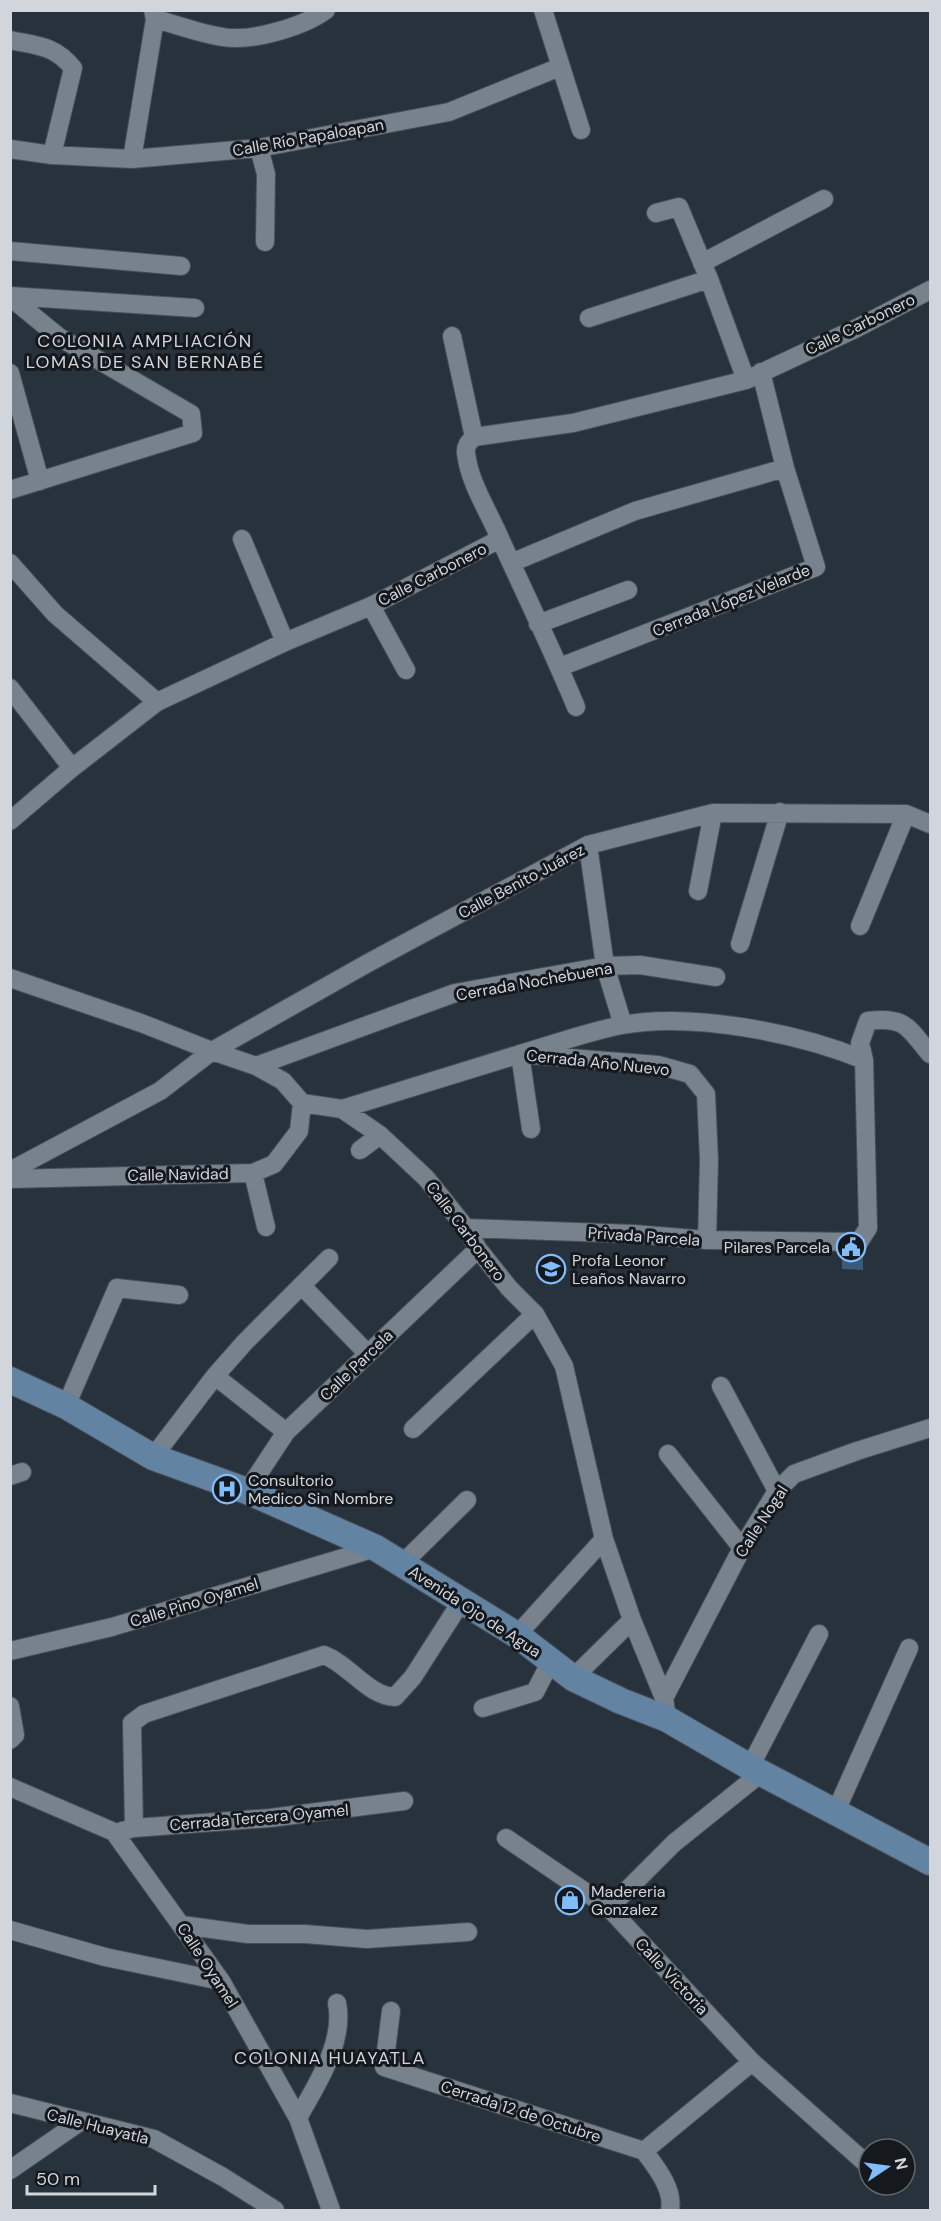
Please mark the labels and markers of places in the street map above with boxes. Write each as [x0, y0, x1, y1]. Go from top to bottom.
public building icon: Pilares Parcela [835, 1231, 867, 1263]
place label: Pilares Parcela [724, 1237, 830, 1258]
place label: Profa Leonor Leaños Navarro [572, 1250, 686, 1289]
school or university icon: Profa Leonor Leaños Navarro [535, 1253, 567, 1285]
place label: Consultorio Medico Sin Nombre [248, 1470, 393, 1509]
hospital icon: Consultorio Medico Sin Nombre [211, 1473, 243, 1505]
place label: Madereria Gonzalez [591, 1881, 665, 1920]
shop icon: Madereria Gonzalez [554, 1884, 586, 1916]

